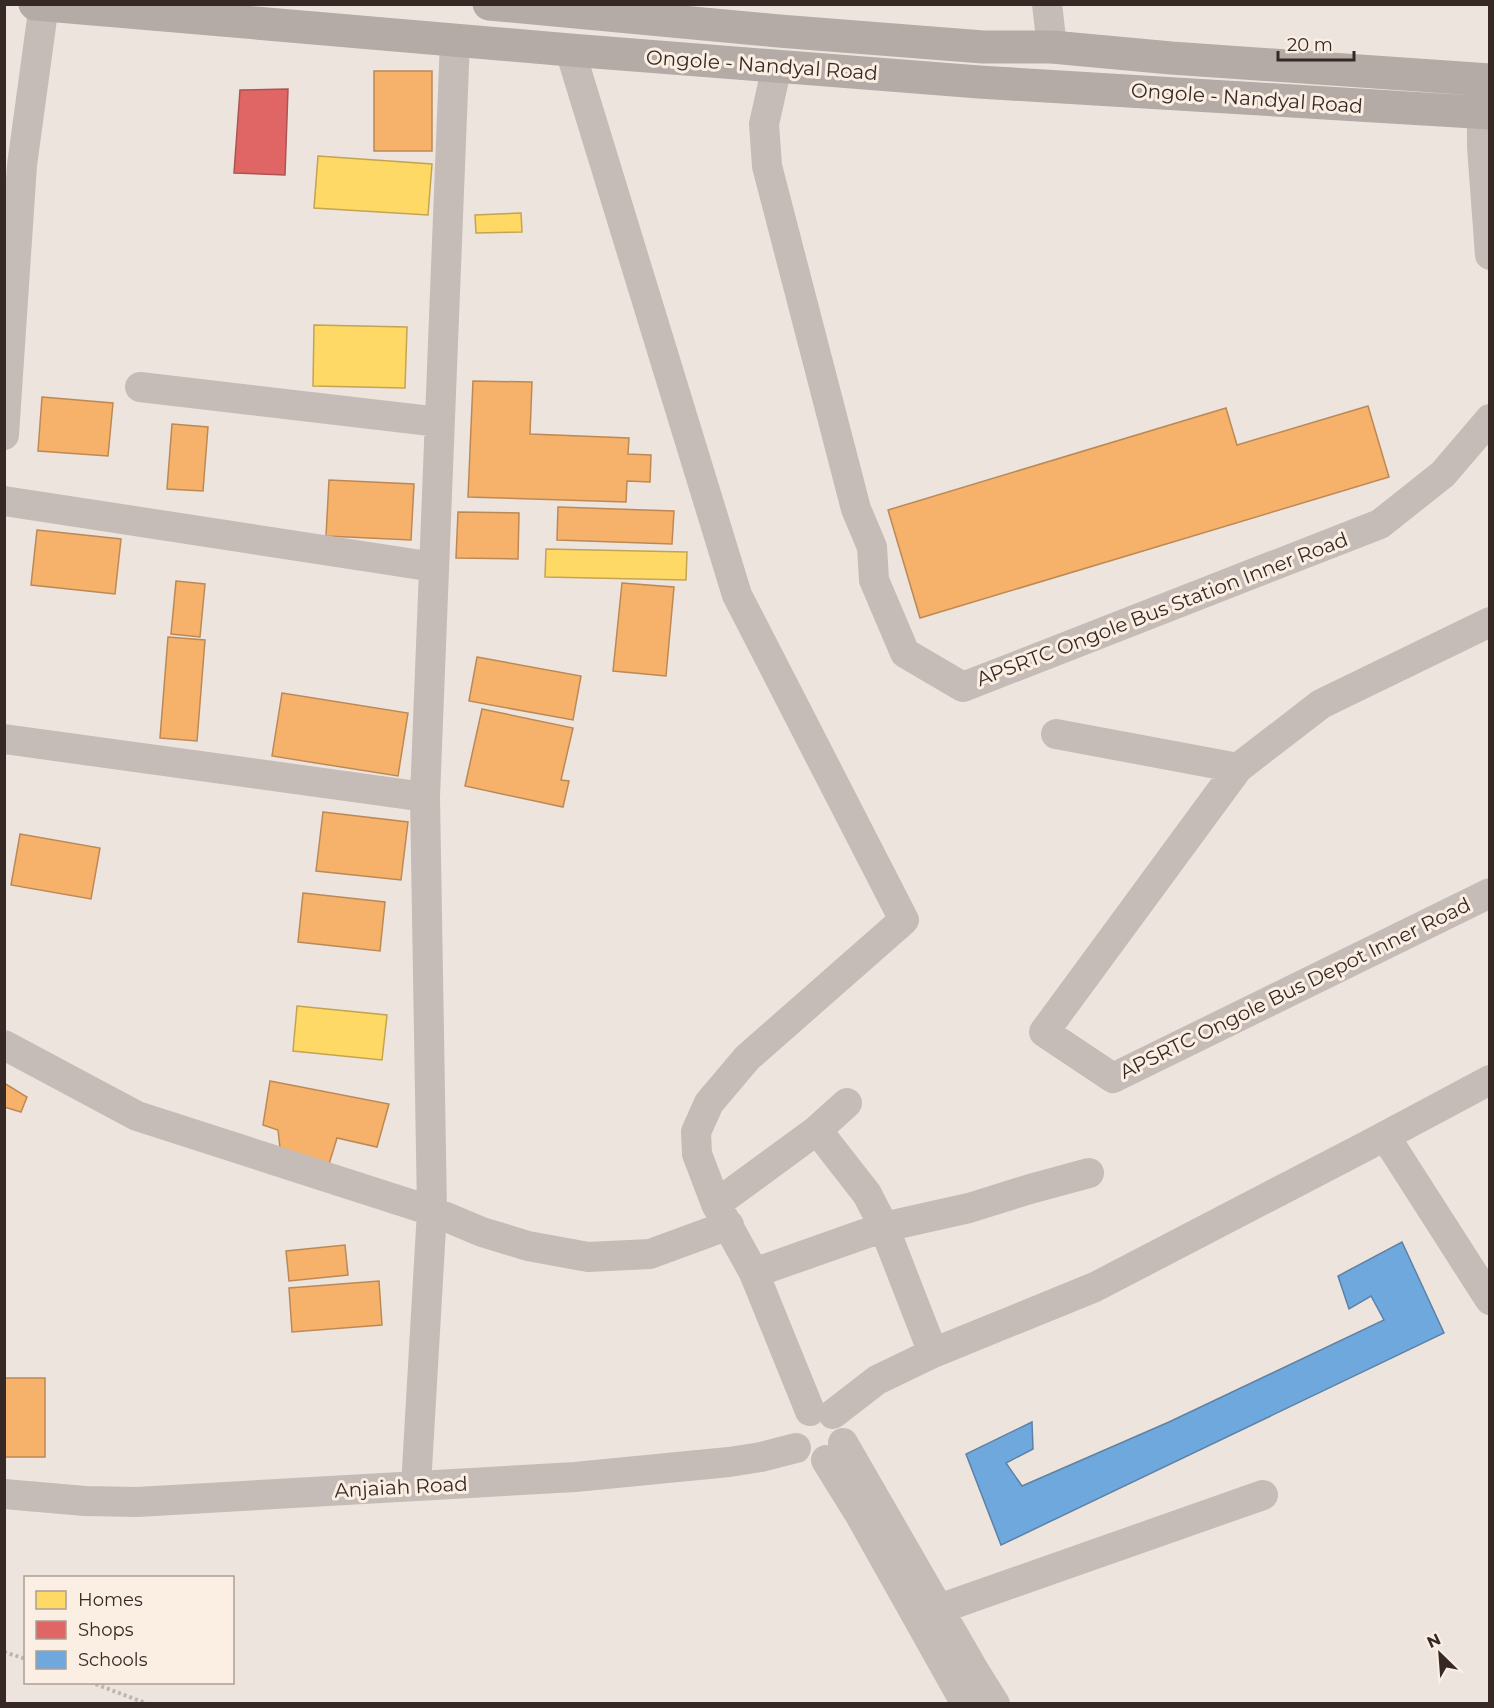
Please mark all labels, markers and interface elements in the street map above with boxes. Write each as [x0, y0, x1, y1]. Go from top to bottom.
scale bar [1278, 24, 1354, 62]
text: 20 m [1287, 34, 1333, 56]
street label: Ongole - Nandyal Road [645, 45, 879, 85]
street label: Ongole - Nandyal Road [1130, 78, 1364, 118]
street label: APSRTC Ongole Bus Station Inner Road [973, 527, 1351, 691]
street label: APSRTC Ongole Bus Depot Inner Road [1116, 892, 1474, 1084]
street label: Anjaiah Road [334, 1472, 468, 1502]
legend [24, 1576, 234, 1684]
text: Homes [78, 1589, 143, 1611]
text: Shops [78, 1619, 134, 1641]
north arrow [1410, 1624, 1470, 1684]
text: N [1424, 1630, 1444, 1652]
text: Schools [78, 1649, 148, 1671]

